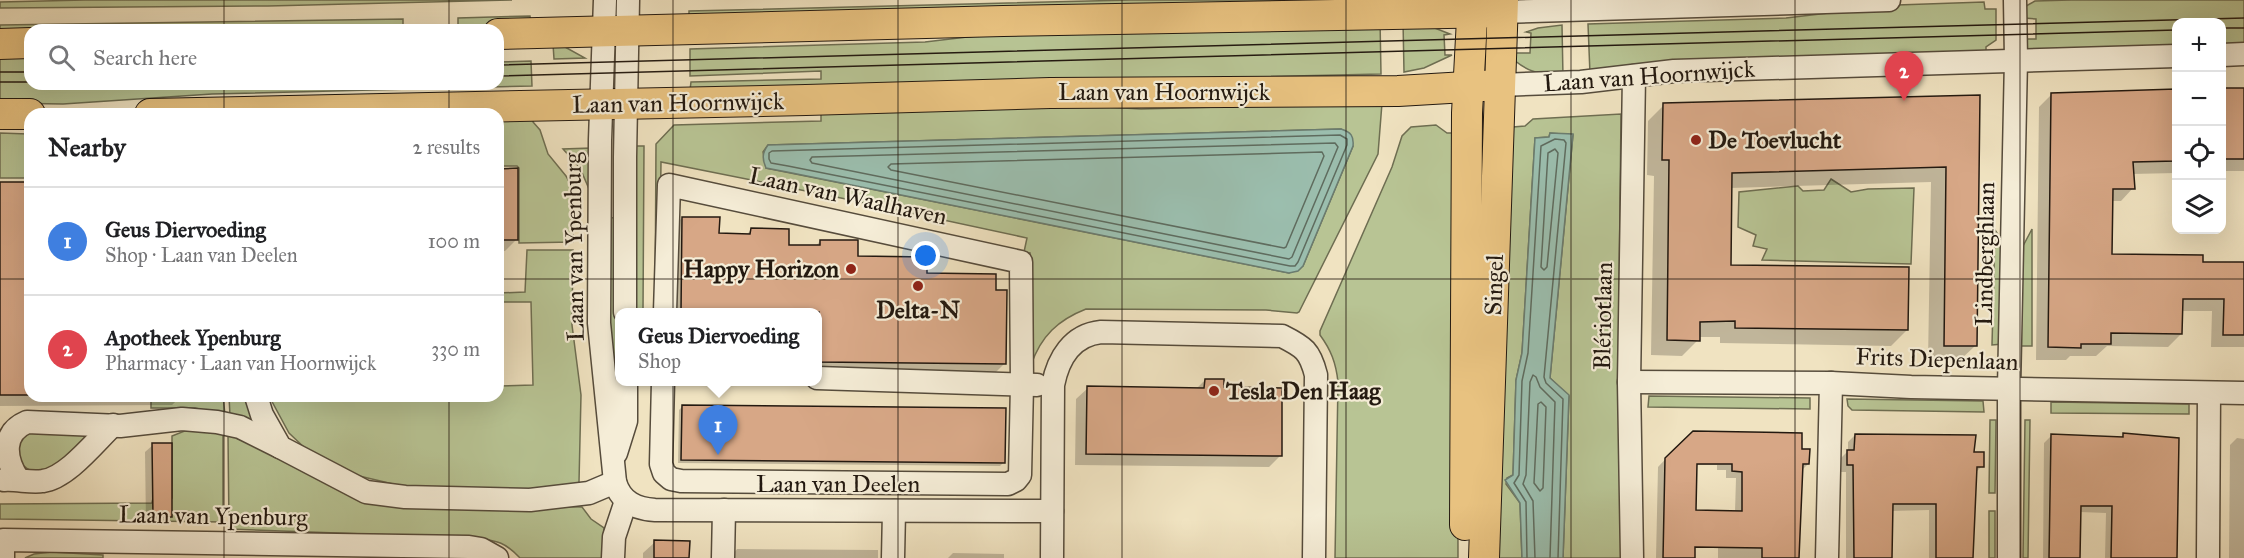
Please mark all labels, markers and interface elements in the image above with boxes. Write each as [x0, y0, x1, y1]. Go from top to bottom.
map controls [2172, 18, 2226, 234]
button: + [2172, 18, 2226, 72]
search box [24, 24, 504, 90]
icon: search [45, 41, 78, 74]
text: Search here [93, 44, 197, 71]
pin: 2 [1884, 51, 1924, 101]
street label: Laan van Hoornwijck [1542, 54, 1757, 98]
button: − [2172, 72, 2226, 126]
street label: Laan van Hoornwijck [1058, 77, 1271, 107]
street label: Laan van Hoornwijck [572, 86, 785, 120]
place label: De Toevlucht [1708, 125, 1842, 155]
button: locate [2172, 126, 2226, 180]
text: Nearby [48, 131, 126, 163]
marker: De Toevlucht [1689, 133, 1703, 147]
text: 2 results [412, 135, 480, 159]
street label: Laan van Ypenburg [557, 151, 591, 342]
street label: Laan van Waalhaven [746, 160, 950, 232]
button: layers [2172, 180, 2226, 234]
street label: Lindberghlaan [1969, 182, 2001, 326]
text: Geus Diervoeding [105, 216, 266, 243]
text: 1 [64, 229, 71, 253]
text: 100 m [428, 229, 480, 253]
your location [911, 241, 940, 270]
text: Shop · Laan van Deelen [105, 243, 298, 267]
street label: Singel [1478, 253, 1510, 316]
place label: Happy Horizon [683, 254, 839, 284]
marker: Happy Horizon [844, 262, 858, 276]
street label: Blériotlaan [1587, 262, 1619, 370]
marker: Delta-N [911, 279, 925, 293]
place label: Delta-N [876, 295, 961, 325]
popup [615, 308, 822, 386]
text: Geus Diervoeding [638, 322, 799, 349]
text: Apotheek Ypenburg [105, 324, 281, 351]
text: 2 [63, 337, 72, 361]
text: 330 m [431, 337, 480, 361]
street label: Frits Diepenlaan [1855, 341, 2019, 377]
text: Shop [638, 349, 681, 373]
text: Pharmacy · Laan van Hoornwijck [105, 351, 376, 375]
place label: Tesla Den Haag [1225, 376, 1381, 406]
marker: Tesla Den Haag [1207, 384, 1221, 398]
pin: 1 [698, 406, 738, 455]
street label: Laan van Deelen [756, 469, 920, 499]
street label: Laan van Ypenburg [118, 499, 309, 533]

